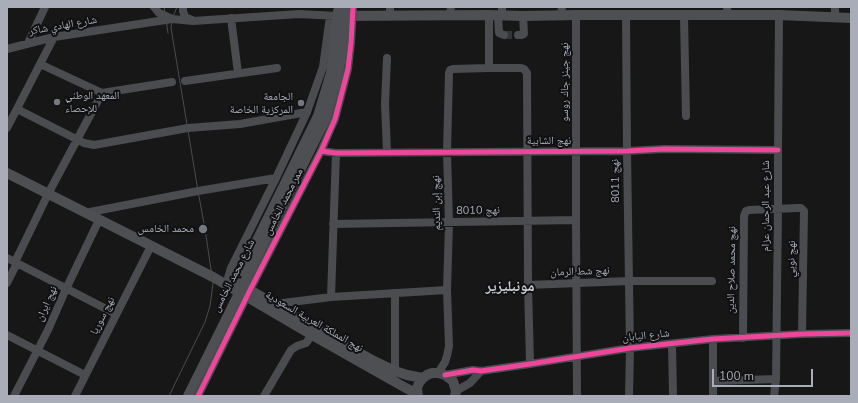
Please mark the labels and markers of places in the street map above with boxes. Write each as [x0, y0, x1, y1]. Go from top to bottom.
place label: المعهد الوطني للإحصاء [65, 89, 119, 115]
place label: الجامعة المركزية الخاصة [230, 90, 293, 116]
marker: المعهد الوطني للإحصاء [52, 97, 62, 107]
marker: الجامعة المركزية الخاصة [296, 98, 306, 108]
place label: محمد الخامس [138, 222, 194, 236]
marker: محمد الخامس [197, 223, 209, 235]

